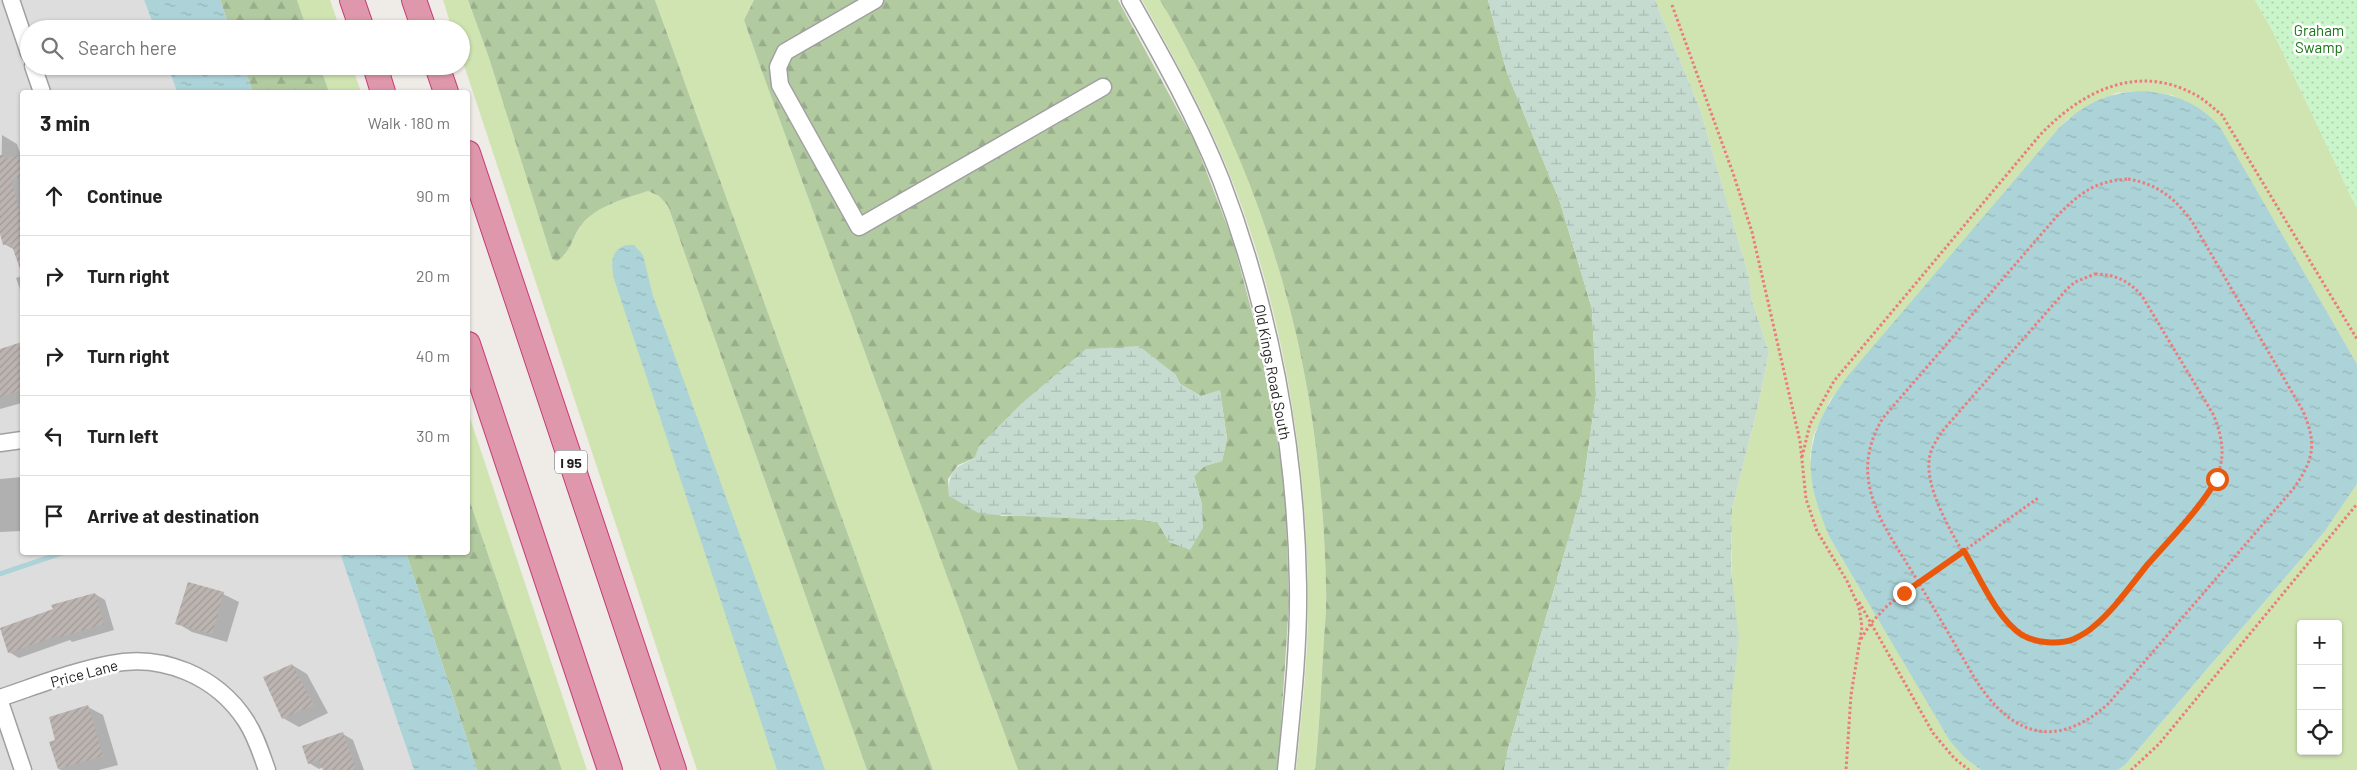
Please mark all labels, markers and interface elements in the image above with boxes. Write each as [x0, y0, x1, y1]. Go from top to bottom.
search box [20, 20, 470, 75]
park label: Graham Swamp [2294, 21, 2344, 56]
icon: search [38, 34, 66, 62]
text: Search here [78, 36, 177, 59]
text: 3 min [40, 110, 90, 135]
text: Walk · 180 m [368, 113, 450, 132]
icon: ahead [40, 182, 68, 210]
text: Continue [87, 184, 163, 207]
text: 90 m [416, 186, 450, 205]
icon: right [40, 262, 68, 290]
text: Turn right [87, 264, 169, 287]
text: 20 m [416, 266, 450, 285]
street label: Old Kings Road South [1251, 303, 1295, 441]
icon: right [40, 342, 68, 370]
text: Turn right [87, 344, 169, 367]
text: 40 m [416, 346, 450, 365]
icon: left [40, 422, 68, 450]
text: Turn left [87, 424, 158, 447]
text: 30 m [416, 426, 450, 445]
road number: I 95 [555, 451, 587, 474]
route start [2206, 468, 2229, 491]
icon: arrive [40, 502, 68, 530]
text: Arrive at destination [87, 504, 259, 527]
route end [1893, 582, 1916, 605]
map controls [2297, 620, 2342, 755]
button: + [2297, 620, 2342, 665]
street label: Price Lane [48, 655, 120, 691]
button: − [2297, 665, 2342, 710]
button: locate [2297, 710, 2342, 755]

